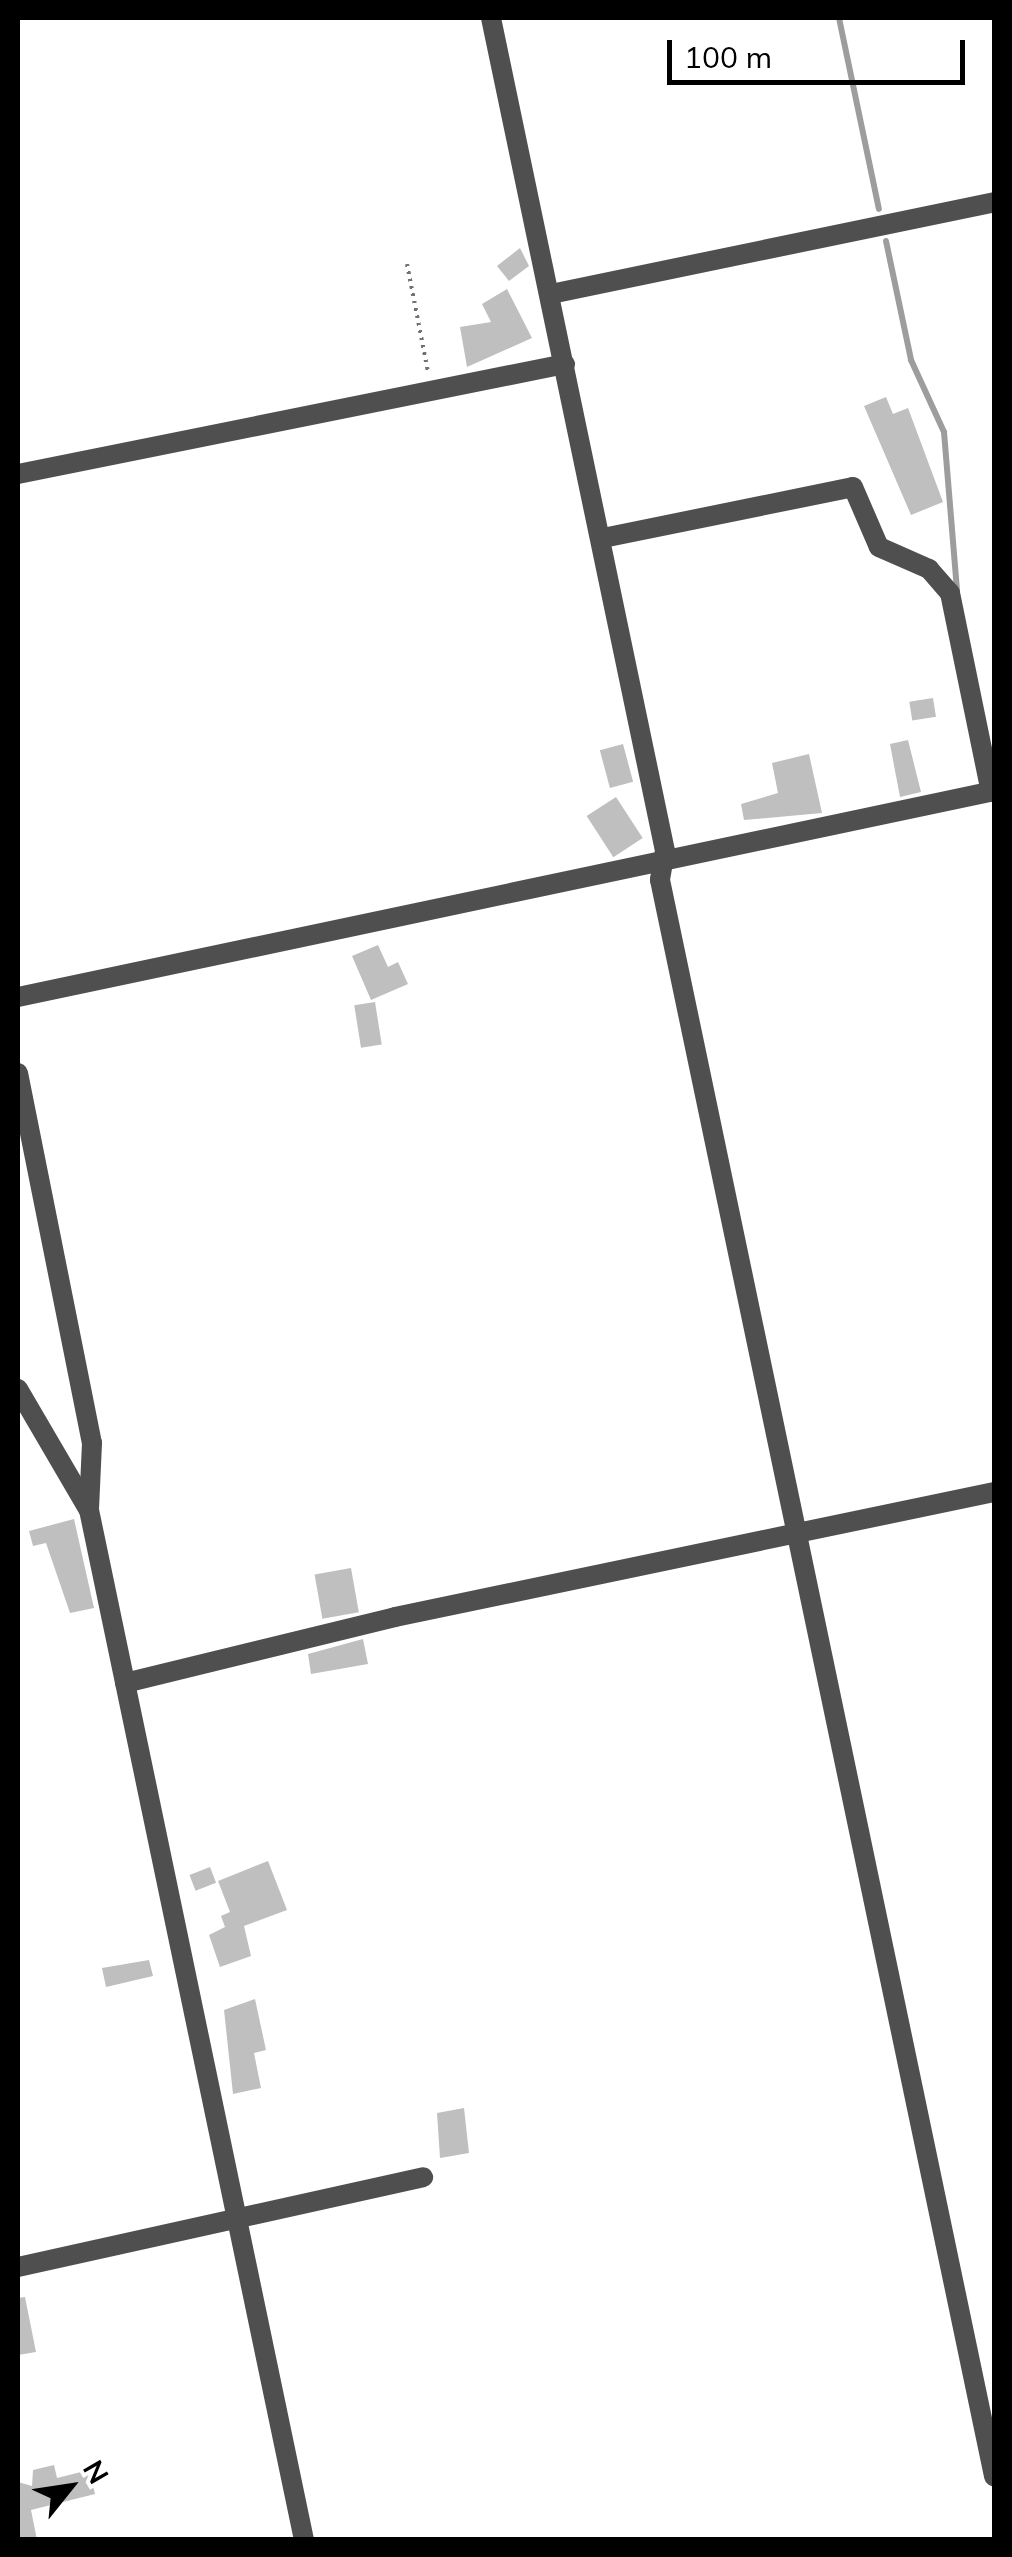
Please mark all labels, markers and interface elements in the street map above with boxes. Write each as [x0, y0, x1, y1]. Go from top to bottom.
scale bar [672, 20, 970, 82]
text: 100 m [684, 38, 772, 76]
north arrow [20, 2437, 120, 2537]
text: N [76, 2454, 117, 2490]

